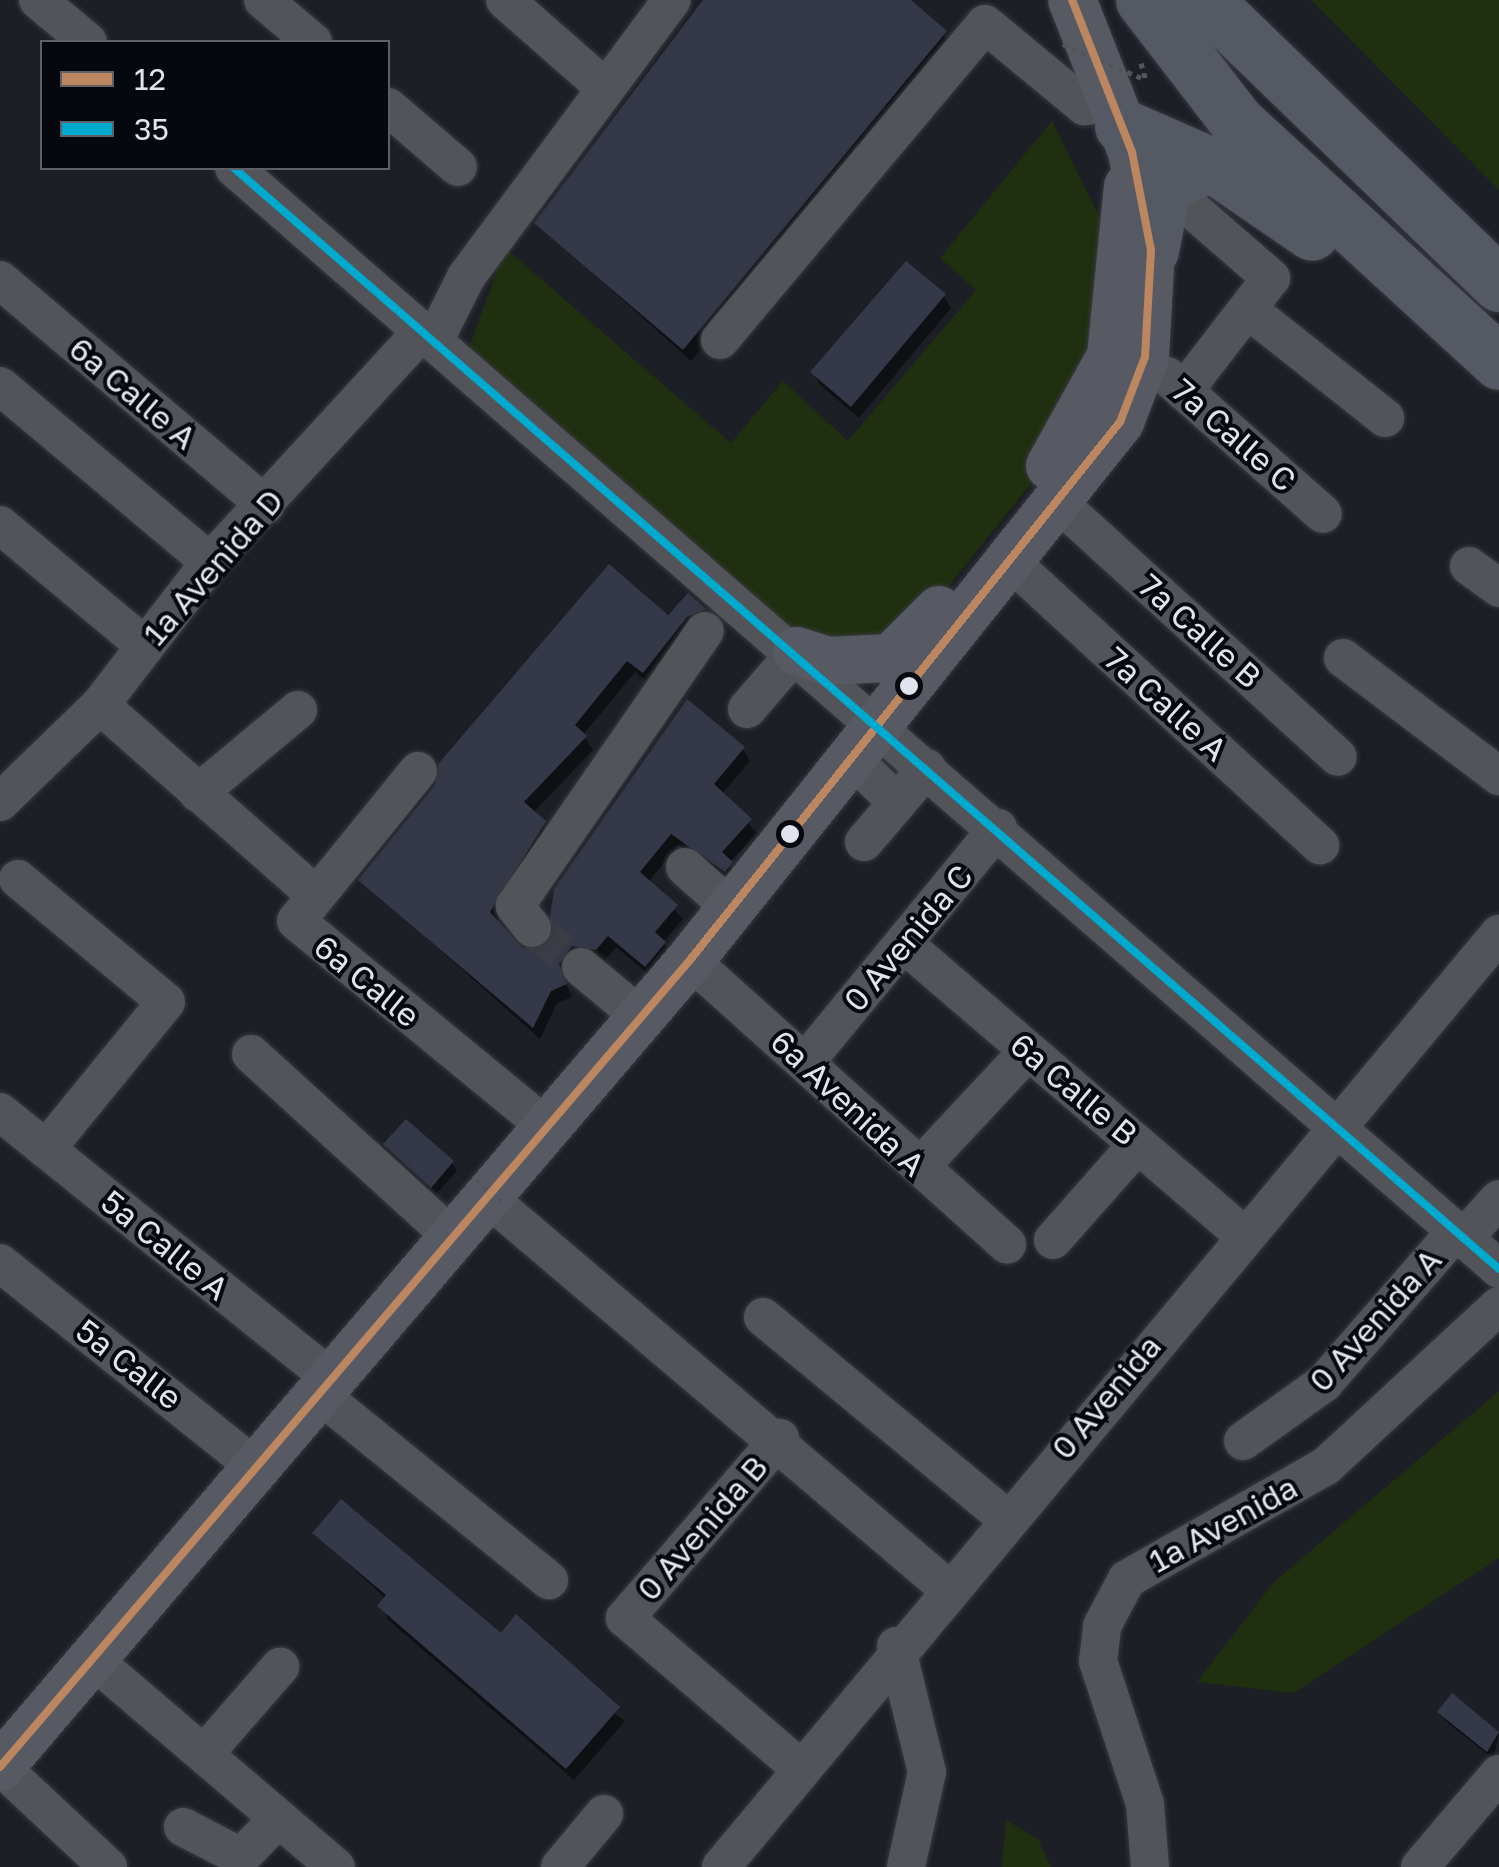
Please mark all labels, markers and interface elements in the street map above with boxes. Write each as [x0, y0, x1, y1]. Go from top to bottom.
legend [40, 40, 390, 170]
text: 12 [134, 61, 166, 97]
text: 35 [134, 111, 169, 147]
street label: 6a Calle A [62, 329, 204, 457]
street label: 7a Calle C [1164, 371, 1304, 499]
street label: 1a Avenida D [135, 481, 291, 653]
street label: 7a Calle B [1131, 566, 1269, 696]
street label: 7a Calle A [1097, 639, 1235, 769]
unlabelled marker [899, 676, 919, 696]
unlabelled marker [780, 824, 800, 844]
street label: 0 Avenida C [836, 857, 980, 1019]
street label: 6a Calle [307, 927, 427, 1035]
street label: 6a Avenida A [763, 1022, 933, 1184]
street label: 6a Calle B [1003, 1025, 1145, 1153]
street label: 5a Calle A [94, 1182, 236, 1308]
street label: 0 Avenida A [1301, 1241, 1449, 1399]
street label: 5a Calle [69, 1311, 189, 1417]
street label: 0 Avenida [1043, 1328, 1169, 1466]
street label: 0 Avenida B [629, 1448, 775, 1608]
street label: 1a Avenida [1142, 1468, 1304, 1580]

